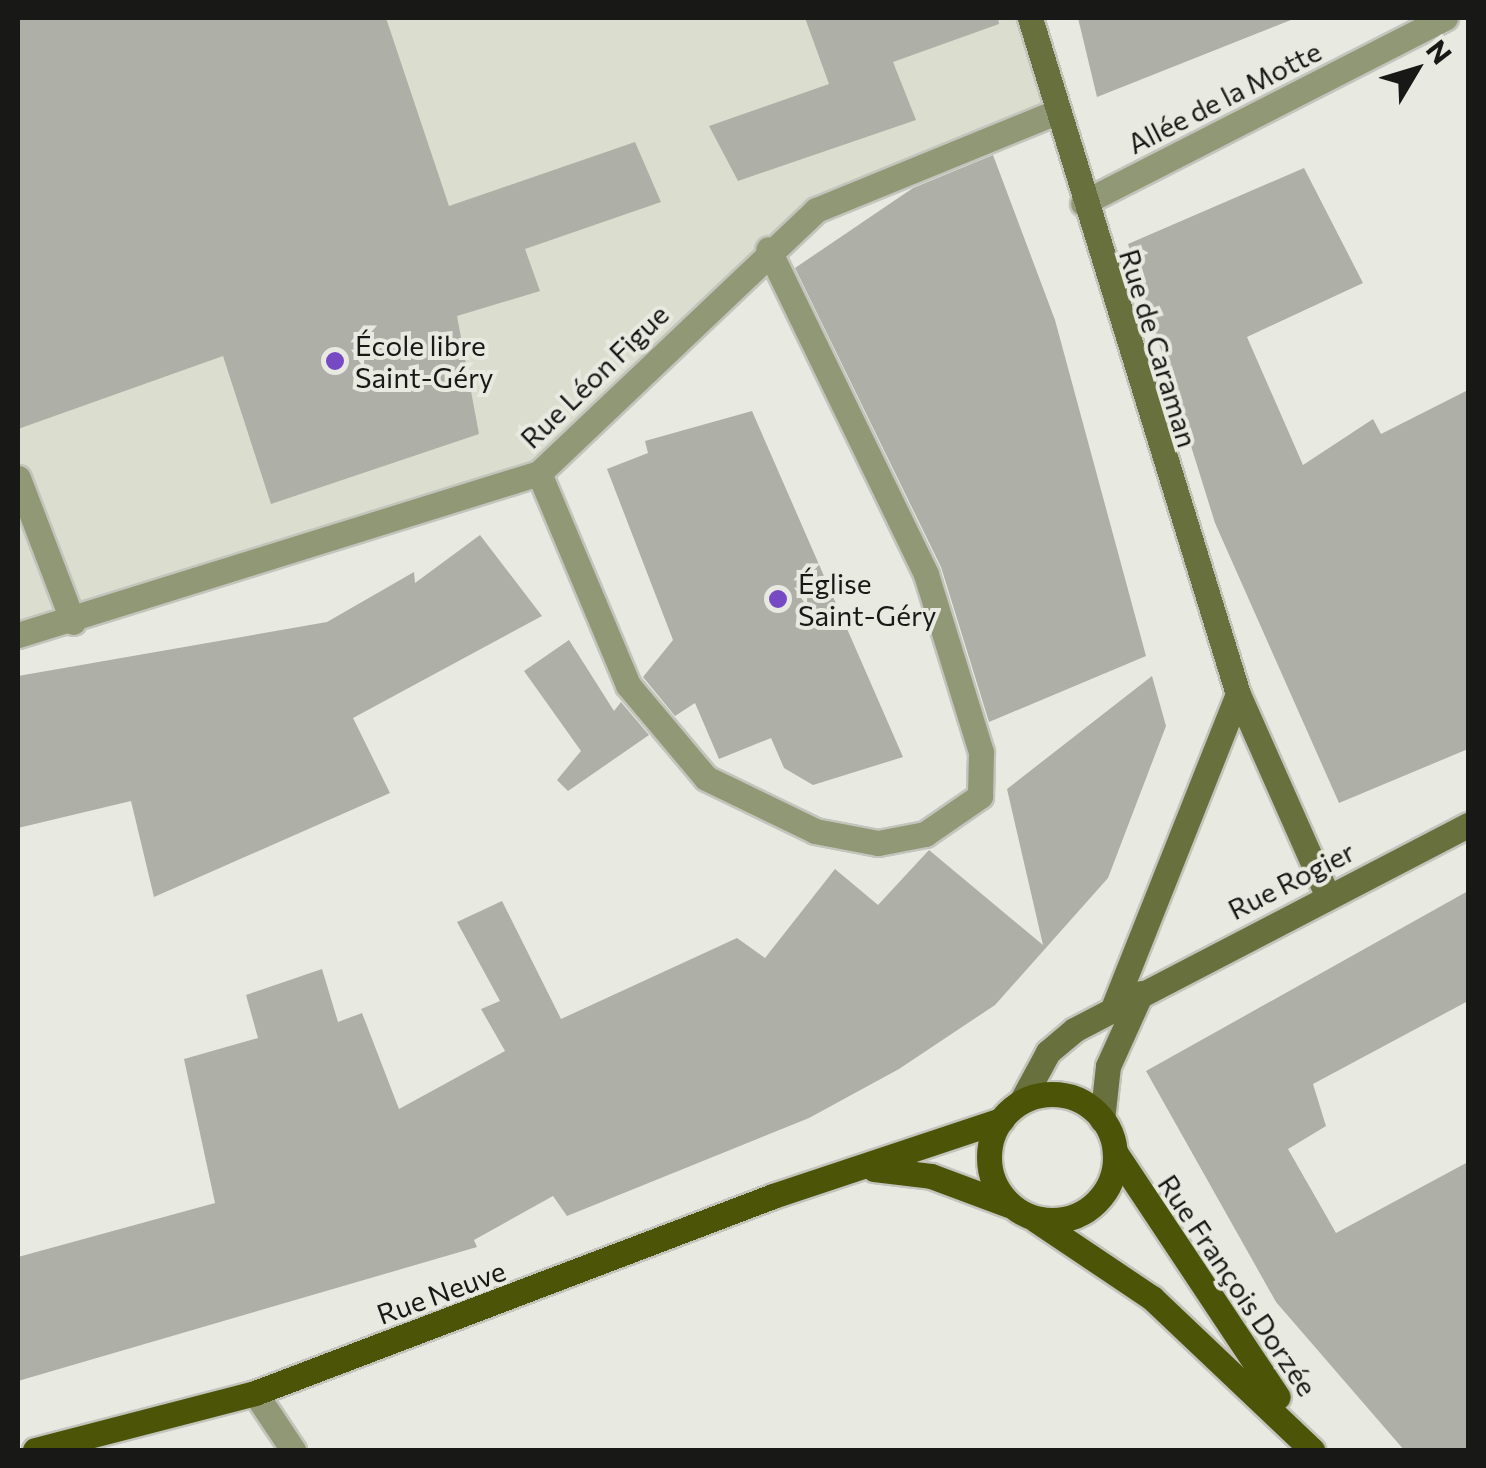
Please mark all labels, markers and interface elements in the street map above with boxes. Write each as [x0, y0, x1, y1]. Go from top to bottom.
north arrow [1366, 20, 1466, 120]
text: N [1420, 33, 1460, 70]
street label: Allée de la Motte [1122, 34, 1326, 160]
street label: Rue de Caraman [1113, 245, 1205, 451]
street label: Rue Léon Figue [513, 297, 675, 455]
place label: École libre Saint-Géry [355, 328, 494, 394]
marker: École libre Saint-Géry [324, 350, 346, 372]
place label: Église Saint-Géry [798, 566, 937, 632]
marker: Église Saint-Géry [767, 588, 789, 610]
street label: Rue Rogier [1222, 834, 1360, 926]
street label: Rue François Dorzée [1152, 1168, 1324, 1402]
street label: Rue Neuve [372, 1253, 510, 1331]

